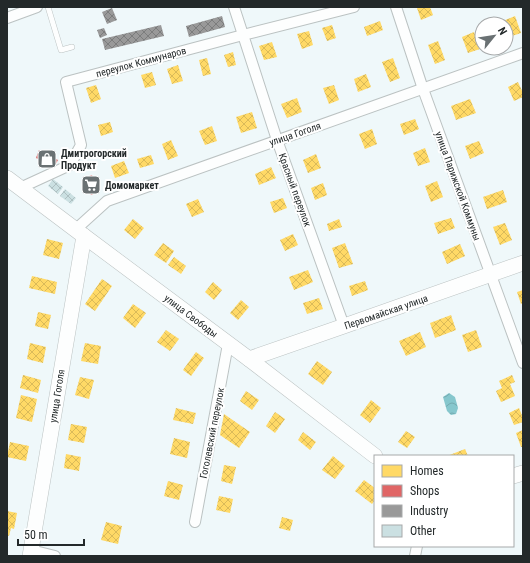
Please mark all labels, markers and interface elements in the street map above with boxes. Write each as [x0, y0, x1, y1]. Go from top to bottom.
north arrow [474, 16, 514, 56]
text: N [495, 25, 510, 38]
street label: переулок Коммунаров [95, 45, 187, 79]
street label: улица Гоголя [268, 120, 322, 148]
street label: улица Парижской Коммуны [433, 130, 483, 242]
shop icon: Дмитрогорский Продукт [36, 148, 58, 170]
place label: Дмитрогорский Продукт [61, 148, 127, 171]
street label: Красный переулок [277, 152, 313, 228]
supermarket icon: Домомаркет [80, 174, 102, 196]
place label: Домомаркет [105, 180, 159, 191]
street label: улица Свободы [162, 292, 220, 340]
street label: Первомайская улица [343, 292, 429, 331]
street label: улица Гоголя [47, 368, 67, 424]
street label: Гоголевский переулок [198, 386, 226, 479]
legend [374, 455, 514, 547]
text: Homes [410, 464, 444, 478]
text: Shops [410, 484, 439, 498]
text: Industry [410, 504, 448, 518]
scale bar [18, 521, 84, 547]
text: Other [410, 524, 436, 538]
text: 50 m [24, 528, 48, 542]

